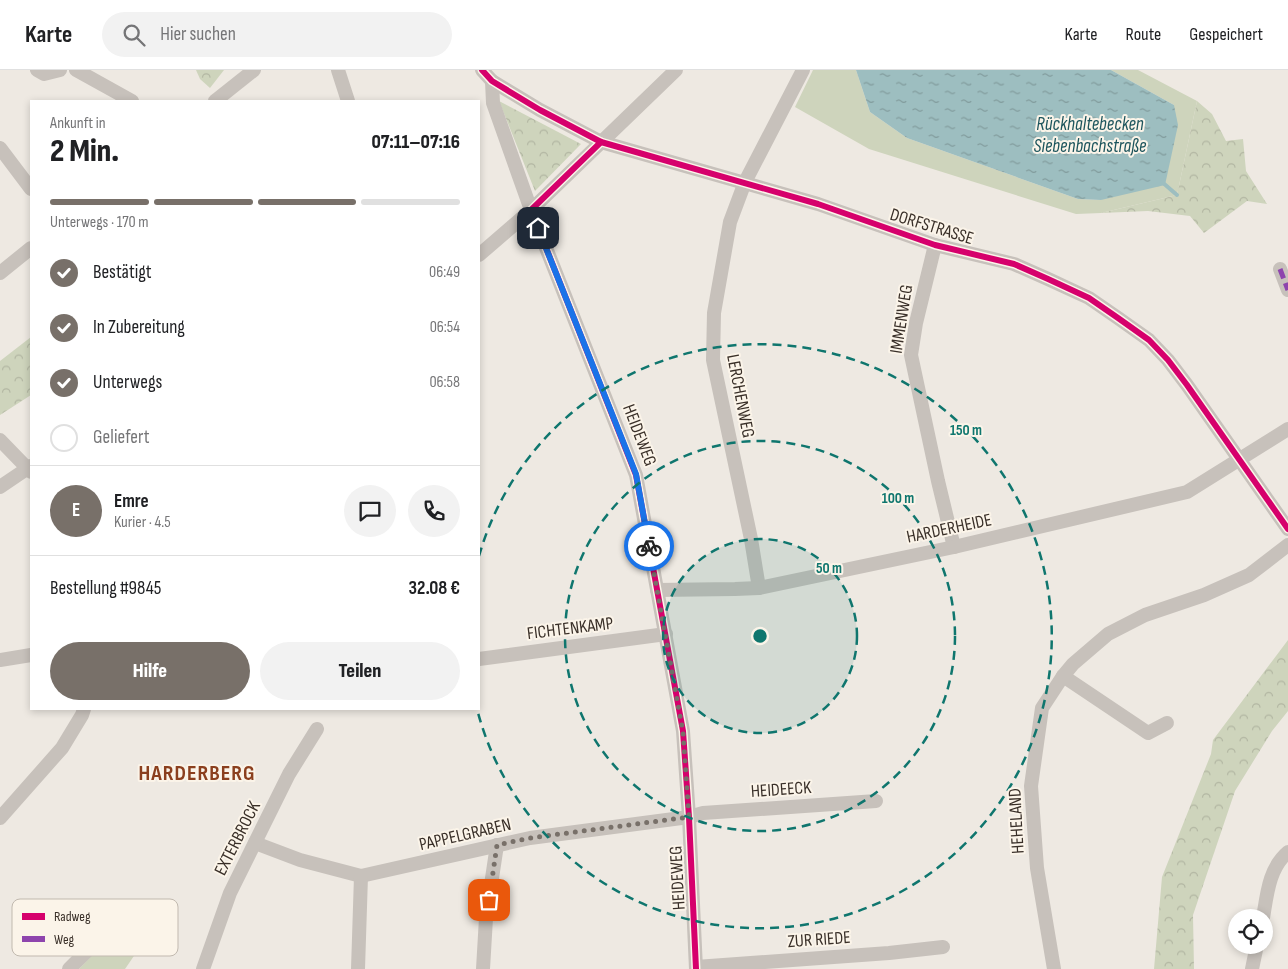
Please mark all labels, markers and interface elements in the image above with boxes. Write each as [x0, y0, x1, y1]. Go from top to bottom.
search box [102, 12, 452, 57]
text: Karte [25, 20, 72, 49]
icon: search [120, 21, 148, 49]
text: Hier suchen [160, 23, 236, 46]
text: Karte [1065, 24, 1098, 45]
text: Route [1126, 24, 1161, 45]
text: Gespeichert [1189, 24, 1263, 45]
water label: Rückhaltebecken Siebenbachstraße [1034, 113, 1147, 158]
text: Ankunft in [50, 114, 106, 133]
text: 07:11–07:16 [371, 131, 460, 154]
text: 2 Min. [50, 132, 119, 171]
street label: DORFSTRASSE [888, 204, 976, 249]
pin [517, 207, 559, 249]
text: Unterwegs · 170 m [50, 213, 149, 232]
icon: home [524, 214, 552, 242]
icon: check [50, 259, 78, 287]
text: Bestätigt [93, 261, 152, 284]
text: 06:49 [429, 263, 460, 282]
street label: IMMENWEG [886, 283, 917, 355]
icon: check [50, 314, 78, 342]
text: In Zubereitung [93, 316, 185, 339]
text: 06:54 [430, 318, 460, 337]
street label: LERCHENWEG [722, 353, 759, 440]
icon: check [50, 369, 78, 397]
text: Unterwegs [93, 371, 162, 394]
text: 06:58 [429, 373, 460, 392]
street label: HEIDEWEG [618, 401, 661, 469]
text: 150 m [950, 421, 982, 440]
text: Geliefert [93, 426, 149, 449]
button: chat [344, 485, 396, 537]
button: phone [408, 485, 460, 537]
text: 100 m [882, 489, 914, 508]
text: Emre [114, 490, 149, 513]
text: E [72, 499, 80, 522]
street label: HARDERHEIDE [905, 509, 993, 548]
text: Kurier · 4.5 [114, 513, 171, 532]
courier [624, 521, 674, 571]
icon: bike [635, 532, 663, 560]
text: 50 m [816, 559, 842, 578]
text: Bestellung #9845 [50, 577, 161, 600]
text: 32.08 € [409, 577, 460, 600]
street label: FICHTENKAMP [526, 613, 615, 644]
centre of rings [751, 627, 769, 645]
button: Hilfe [50, 642, 250, 700]
button: Teilen [260, 642, 460, 700]
district label: HARDERBERG [139, 760, 255, 787]
street label: HEIDEECK [750, 777, 813, 802]
street label: HEHELAND [1004, 788, 1029, 854]
street label: EXTERBROCK [210, 797, 265, 879]
street label: PAPPELGRABEN [417, 814, 513, 855]
street label: HEIDEWEG [665, 845, 690, 911]
pin [468, 879, 510, 921]
icon: bag [475, 886, 503, 914]
legend [12, 899, 178, 956]
text: Radweg [54, 908, 91, 925]
map controls [1228, 909, 1273, 954]
button: locate [1228, 909, 1273, 954]
street label: ZUR RIEDE [787, 927, 851, 952]
text: Weg [54, 931, 75, 948]

